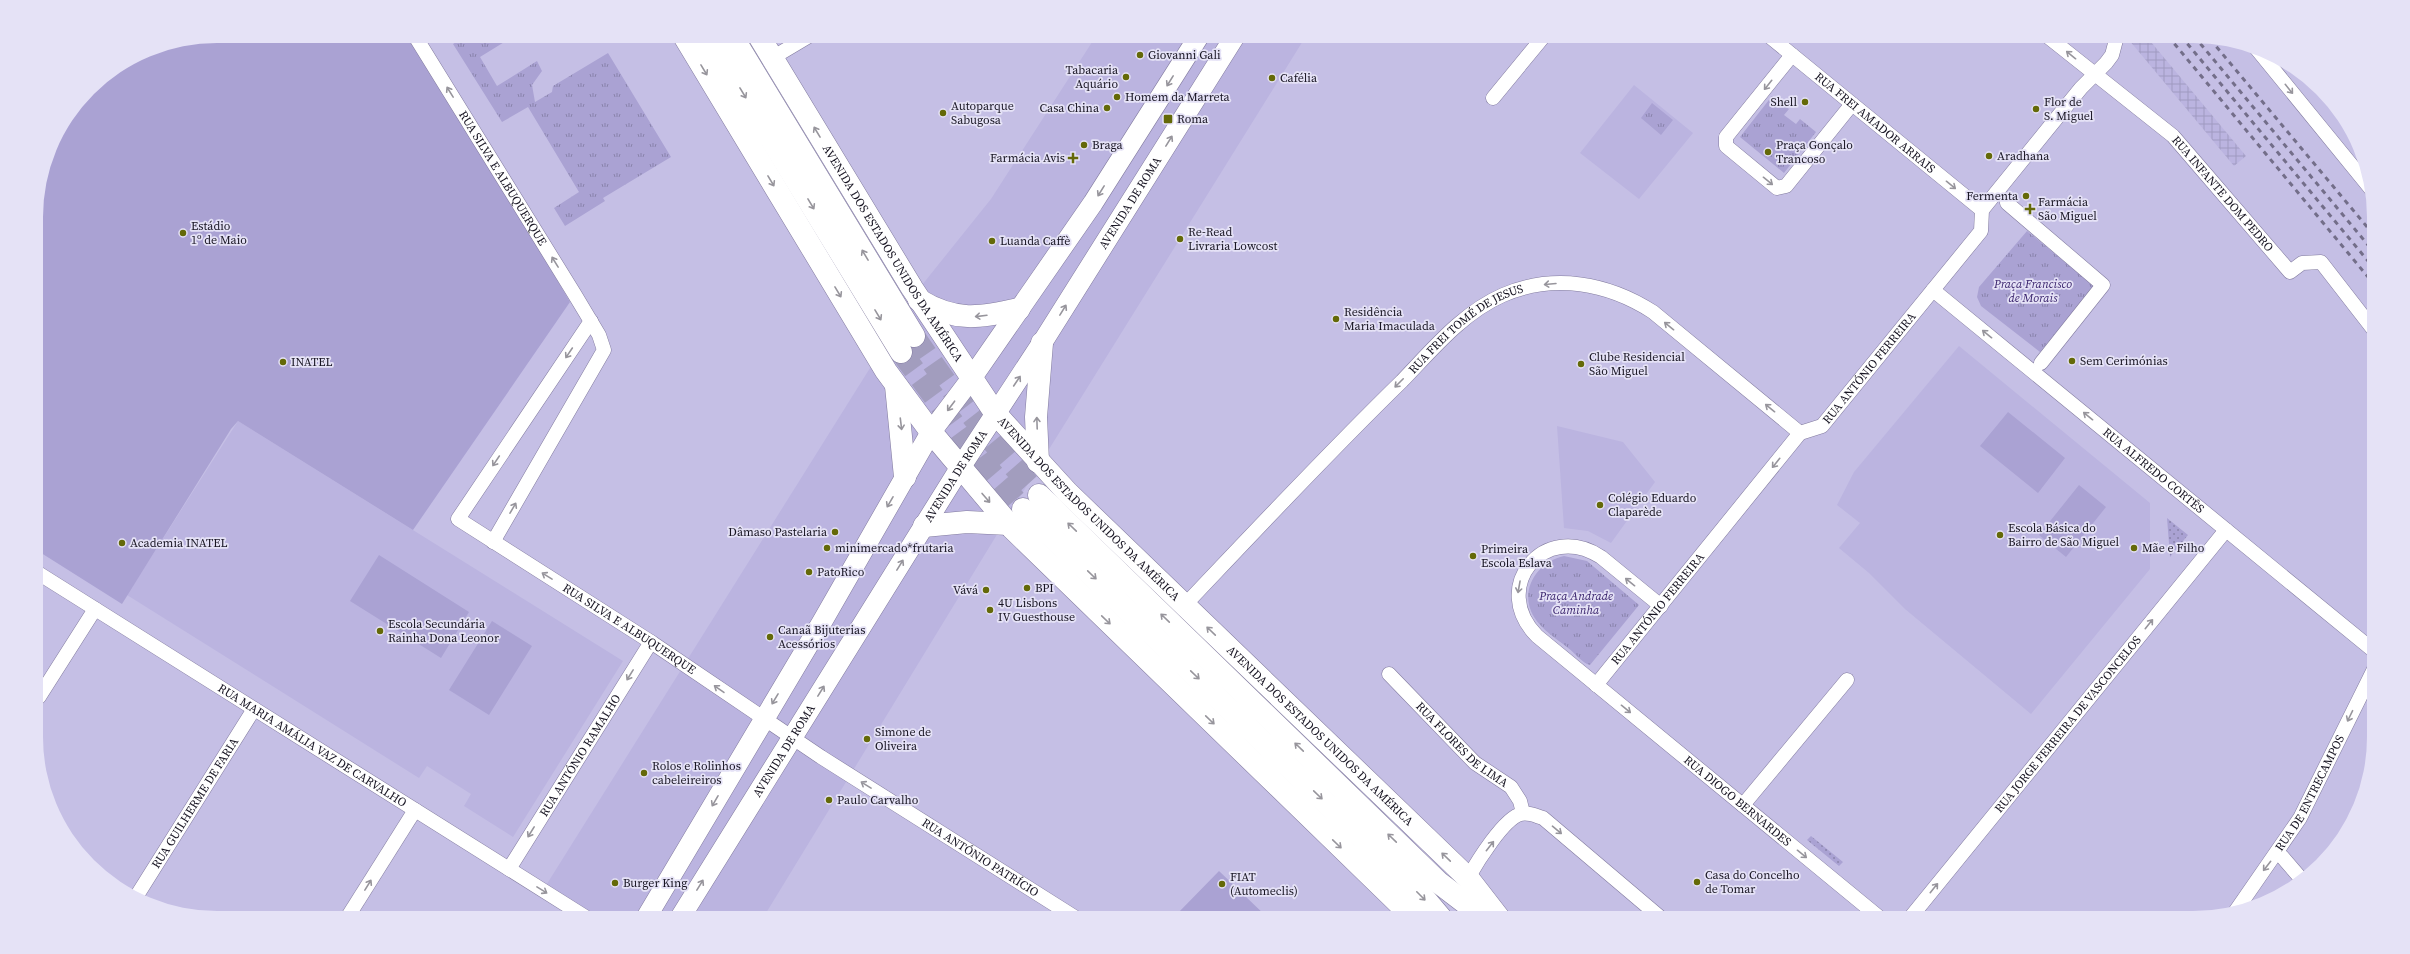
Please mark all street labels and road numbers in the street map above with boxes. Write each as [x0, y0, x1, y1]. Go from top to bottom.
street label: RUA FREI AMADOR ARRAIS [1811, 69, 1939, 177]
street label: RUA SILVA E ALBUQUERQUE [455, 108, 550, 248]
street label: RUA INFANTE DOM PEDRO [2168, 132, 2277, 255]
street label: AVENIDA DOS ESTADOS UNIDOS DA AMÉRICA [819, 142, 967, 365]
street label: AVENIDA DE ROMA [1095, 154, 1165, 252]
street label: RUA FREI TOMÉ DE JESUS [1405, 280, 1525, 377]
street label: RUA ANTÓNIO FERREIRA [1819, 309, 1920, 427]
street label: AVENIDA DOS ESTADOS UNIDOS DA AMÉRICA [994, 413, 1183, 604]
street label: RUA ALFREDO CORTÊS [2100, 424, 2208, 517]
street label: AVENIDA DE ROMA [920, 427, 991, 525]
street label: RUA ANTÓNIO FERREIRA [1608, 550, 1708, 668]
street label: RUA SILVA E ALBUQUERQUE [560, 580, 699, 678]
street label: RUA JORGE FERREIRA DE VASCONCELOS [1991, 632, 2145, 816]
street label: AVENIDA DOS ESTADOS UNIDOS DA AMÉRICA [1223, 642, 1417, 829]
street label: RUA MARIA AMÁLIA VAZ DE CARVALHO [215, 680, 410, 811]
street label: RUA ANTÓNIO RAMALHO [536, 691, 624, 820]
street label: RUA FLORES DE LIMA [1412, 699, 1511, 791]
street label: AVENIDA DE ROMA [749, 701, 819, 800]
street label: RUA DE ENTRECAMPOS [2271, 732, 2348, 854]
street label: RUA GUILHERME DE FARIA [148, 734, 242, 871]
street label: RUA DIOGO BERNARDES [1681, 752, 1795, 850]
street label: RUA ANTÓNIO PATRÍCIO [919, 815, 1042, 900]

